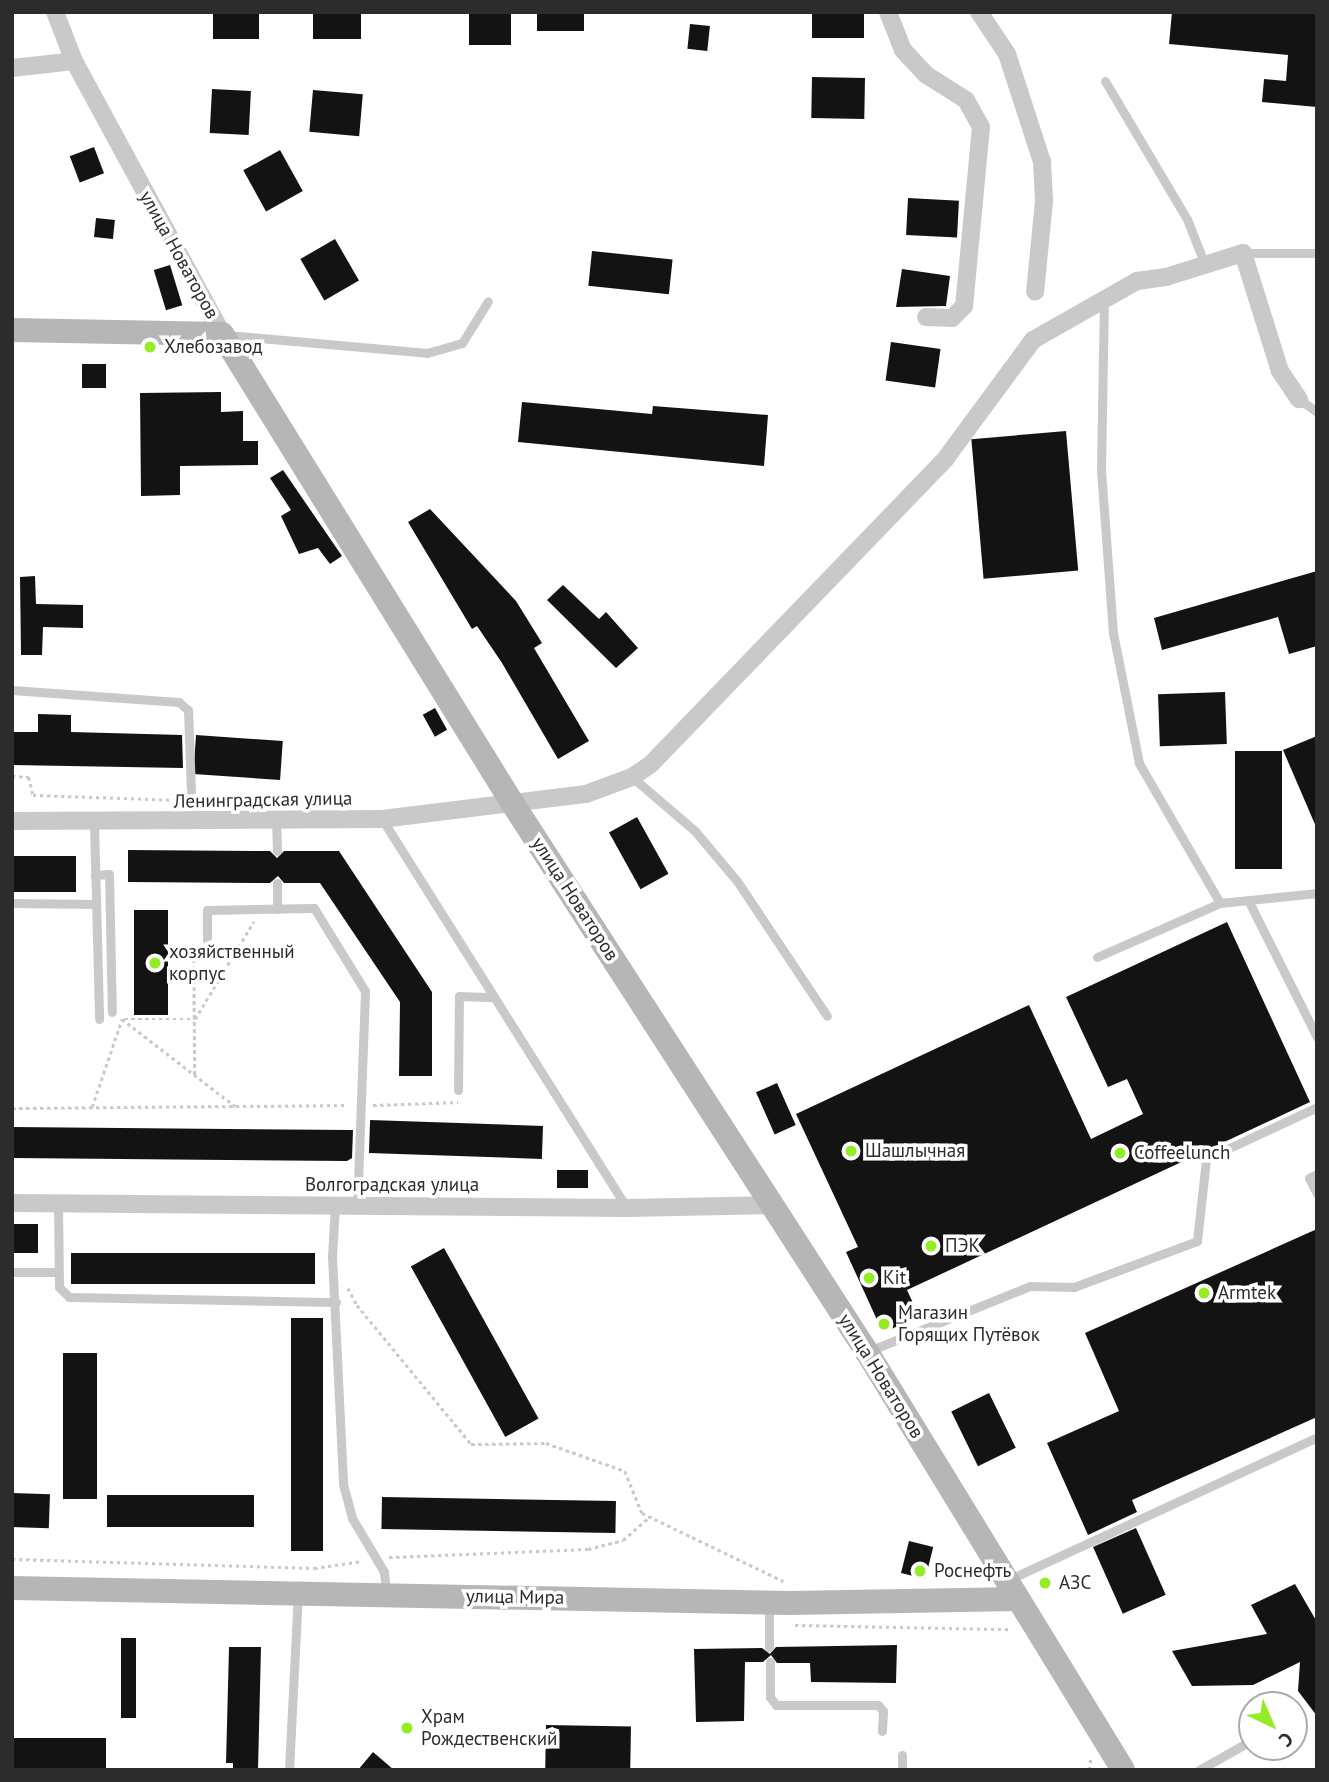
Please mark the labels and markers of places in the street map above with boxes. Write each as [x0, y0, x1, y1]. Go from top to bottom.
place label: Хлебозавод [164, 336, 263, 358]
marker: Хлебозавод [142, 339, 158, 355]
place label: хозяйственный корпус [169, 941, 295, 985]
marker: хозяйственный корпус [147, 955, 163, 971]
place label: Шашлычная [865, 1140, 965, 1162]
place label: Coffeelunch [1134, 1142, 1230, 1164]
marker: Шашлычная [843, 1143, 859, 1159]
marker: Coffeelunch [1112, 1145, 1128, 1161]
place label: ПЭК [945, 1235, 980, 1257]
marker: ПЭК [923, 1238, 939, 1254]
place label: Kit [883, 1267, 906, 1289]
marker: Kit [861, 1270, 877, 1286]
place label: Armtek [1218, 1282, 1276, 1304]
marker: Armtek [1196, 1285, 1212, 1301]
place label: Магазин Горящих Путёвок [898, 1302, 1040, 1346]
marker: Магазин Горящих Путёвок [876, 1316, 892, 1332]
place label: Роснефть [934, 1560, 1011, 1582]
marker: Роснефть [912, 1563, 928, 1579]
place label: АЗС [1059, 1572, 1091, 1594]
marker: АЗС [1037, 1575, 1053, 1591]
place label: Храм Рождественский [421, 1706, 557, 1750]
marker: Храм Рождественский [399, 1720, 415, 1736]

